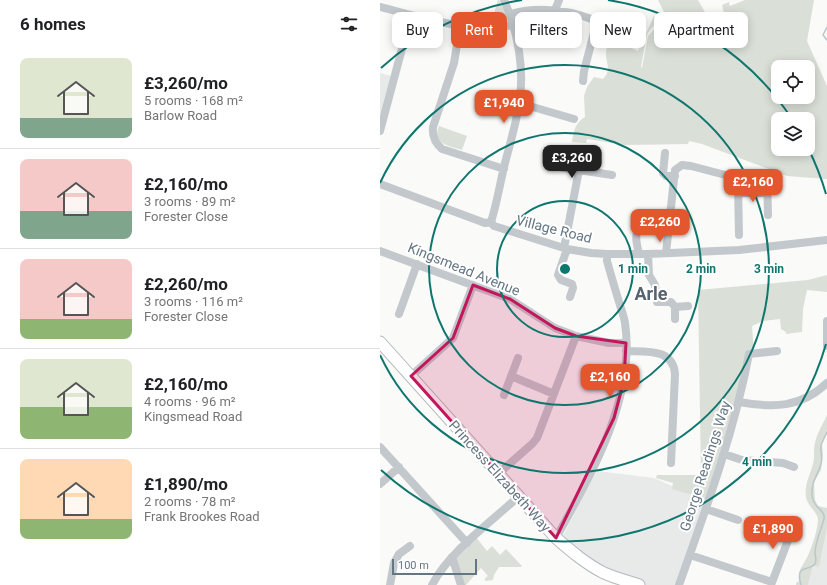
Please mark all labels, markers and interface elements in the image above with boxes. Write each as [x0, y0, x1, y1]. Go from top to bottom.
chip: Buy [392, 12, 443, 48]
chip: Rent [451, 12, 507, 48]
chip: Filters [515, 12, 582, 48]
chip: New [590, 12, 646, 48]
chip: Apartment [654, 12, 748, 48]
icon: filters [338, 13, 360, 35]
text: 6 homes [20, 14, 86, 34]
map controls [771, 60, 815, 156]
button: locate [771, 60, 815, 104]
text: £3,260/mo [144, 73, 228, 93]
icon: home [52, 74, 100, 122]
pin: £1,940 [471, 90, 537, 124]
text: 5 rooms · 168 m² [144, 93, 243, 108]
text: £1,940 [484, 95, 524, 110]
text: Barlow Road [144, 108, 217, 123]
button: layers [771, 112, 815, 156]
pin: £3,260 [539, 145, 605, 179]
text: £3,260 [552, 150, 592, 165]
pin: £2,160 [720, 169, 786, 203]
text: £2,160/mo [144, 174, 228, 194]
text: £2,160 [733, 174, 773, 189]
icon: home [52, 175, 100, 223]
text: 3 rooms · 89 m² [144, 194, 236, 209]
text: Forester Close [144, 209, 228, 224]
pin: £2,260 [627, 209, 693, 243]
street label: Village Road [514, 212, 594, 246]
text: £2,260 [640, 214, 680, 229]
street label: Kingsmead Avenue [406, 239, 522, 299]
centre of rings [558, 262, 572, 276]
text: 1 min [618, 262, 648, 276]
text: 2 min [686, 262, 716, 276]
text: 3 min [754, 262, 784, 276]
text: £2,260/mo [144, 274, 228, 294]
icon: home [52, 275, 100, 323]
district label: Arle [634, 283, 668, 304]
text: 3 rooms · 116 m² [144, 294, 243, 309]
text: Forester Close [144, 309, 228, 324]
pin: £2,160 [577, 364, 643, 398]
text: £2,160 [590, 369, 630, 384]
text: £2,160/mo [144, 374, 228, 394]
icon: home [52, 375, 100, 423]
text: 4 rooms · 96 m² [144, 394, 236, 409]
street label: George Readings Way [676, 399, 734, 533]
text: Kingsmead Road [144, 409, 242, 424]
street label: Princess Elizabeth Way [446, 417, 554, 535]
text: 4 min [742, 455, 772, 469]
text: £1,890/mo [144, 474, 228, 494]
icon: home [52, 475, 100, 523]
text: 2 rooms · 78 m² [144, 494, 236, 509]
text: Frank Brookes Road [144, 509, 260, 524]
pin: £1,890 [740, 516, 806, 550]
text: £1,890 [753, 521, 793, 536]
scale bar [392, 557, 477, 576]
text: 100 m [398, 559, 429, 572]

